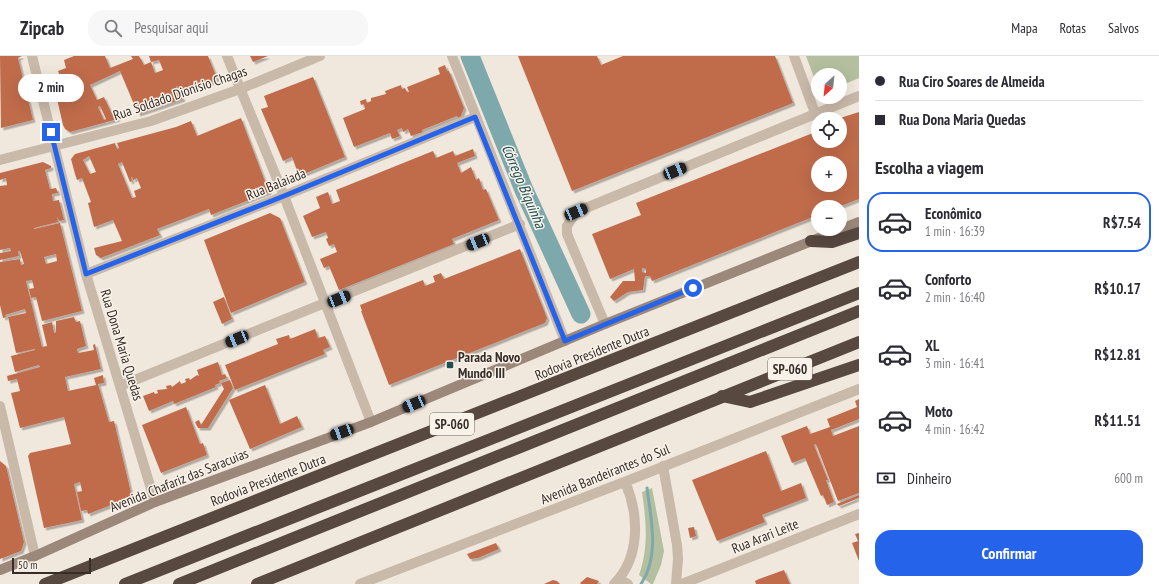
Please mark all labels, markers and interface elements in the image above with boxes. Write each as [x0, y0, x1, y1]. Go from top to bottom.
search box [88, 10, 368, 46]
text: Zipcab [20, 16, 64, 40]
icon: search [102, 17, 124, 39]
text: Pesquisar aqui [134, 18, 209, 37]
text: Mapa [1011, 19, 1038, 37]
text: Rotas [1060, 19, 1086, 37]
text: Salvos [1108, 19, 1139, 37]
street label: Rua Soldado Dionísio Chagas [111, 62, 250, 124]
north arrow [811, 68, 847, 104]
map controls [811, 68, 847, 236]
text: Rua Ciro Soares de Almeida [899, 72, 1045, 91]
callout: 2 min [18, 74, 84, 102]
text: 2 min [38, 79, 64, 96]
text: Rua Dona Maria Quedas [899, 110, 1026, 129]
button: locate [811, 112, 847, 148]
route end [42, 123, 60, 141]
water label: Córrego Biquinha [498, 141, 551, 232]
button: + [811, 156, 847, 192]
text: Escolha a viagem [875, 156, 984, 179]
car [662, 161, 688, 181]
street label: Rua Balaiada [244, 164, 308, 204]
button: − [811, 200, 847, 236]
car [563, 202, 589, 222]
icon: car [877, 204, 913, 240]
text: Econômico [925, 204, 982, 223]
text: R$7.54 [1103, 213, 1141, 232]
text: 1 min · 16:39 [925, 223, 985, 240]
car [465, 232, 491, 252]
icon: car [877, 270, 913, 306]
text: Conforto [925, 270, 971, 289]
route start [684, 279, 702, 297]
text: R$10.17 [1094, 279, 1141, 298]
street label: Rua Dona Maria Quedas [97, 287, 148, 403]
car [326, 289, 352, 309]
text: 2 min · 16:40 [925, 289, 985, 306]
street label: Rodovia Presidente Dutra [532, 322, 652, 384]
car [224, 329, 250, 349]
icon: car [877, 336, 913, 372]
text: XL [925, 336, 939, 355]
text: R$12.81 [1094, 345, 1141, 364]
place label: Parada Novo Mundo III [458, 348, 520, 382]
text: 3 min · 16:41 [925, 355, 985, 372]
road number: SP-060 [768, 358, 812, 380]
marker: Parada Novo Mundo III [445, 360, 455, 370]
car [401, 394, 427, 414]
icon: car [877, 402, 913, 438]
text: Moto [925, 402, 953, 421]
text: R$11.51 [1094, 411, 1141, 430]
road number: SP-060 [430, 413, 474, 435]
text: 4 min · 16:42 [925, 421, 985, 438]
car [329, 422, 355, 442]
street label: Avenida Bandeirantes do Sul [538, 440, 673, 508]
street label: Avenida Chafariz das Saracuias [107, 444, 251, 516]
street label: Rodovia Presidente Dutra [208, 450, 328, 510]
icon: cash [875, 467, 897, 489]
text: Dinheiro [907, 469, 951, 488]
text: 600 m [1114, 470, 1143, 487]
street label: Rua Arari Leite [729, 514, 801, 558]
button: Confirmar [875, 530, 1143, 576]
scale bar [12, 556, 91, 575]
text: 50 m [18, 558, 37, 572]

